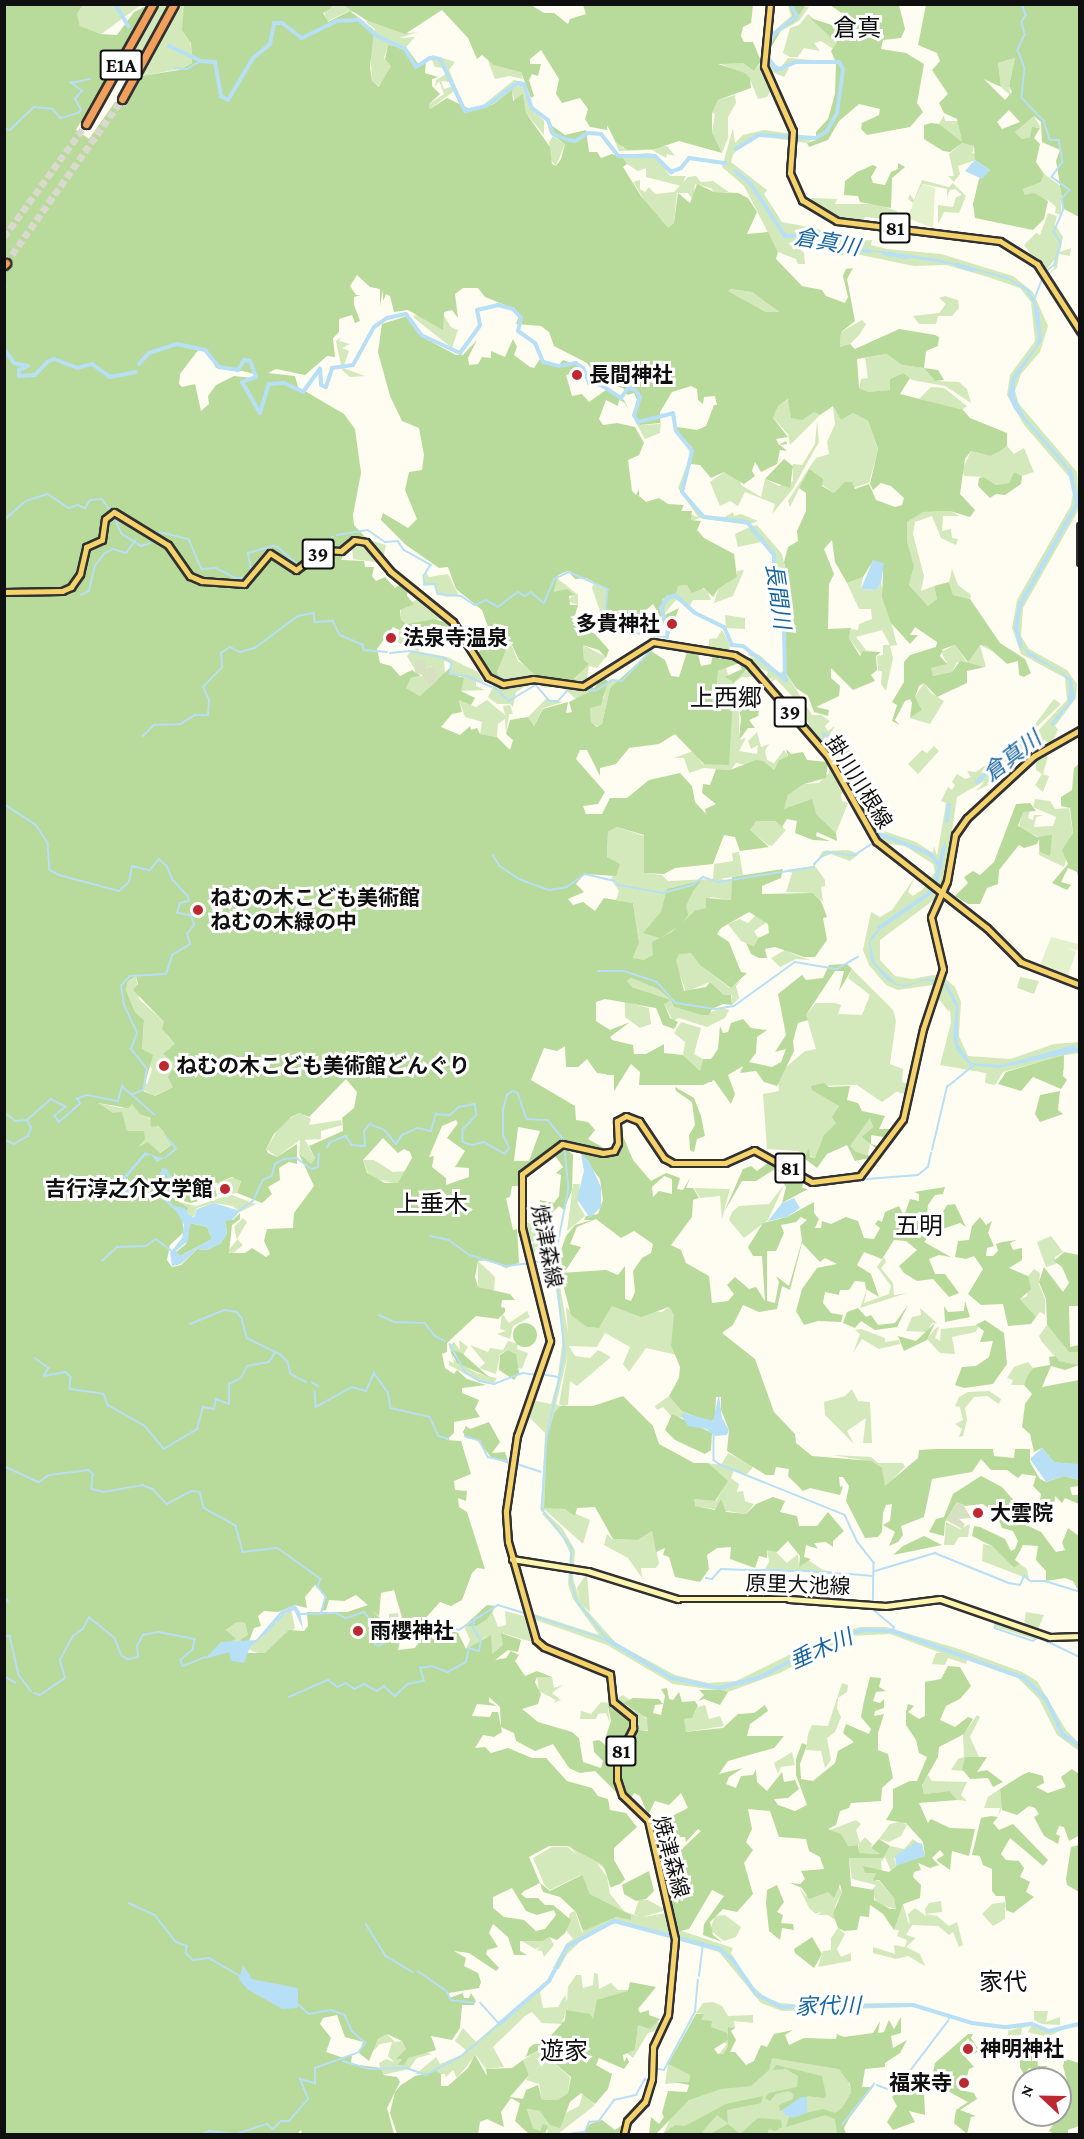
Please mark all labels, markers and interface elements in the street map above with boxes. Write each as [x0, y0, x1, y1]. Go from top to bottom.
district label: 倉真 [833, 14, 881, 42]
road number: E1A [98, 48, 144, 82]
road number: 81 [878, 211, 912, 245]
water label: 倉真川 [792, 223, 862, 261]
place label: 長間神社 [589, 362, 673, 388]
marker: 長間神社 [570, 368, 584, 382]
road number: 39 [302, 537, 334, 571]
water label: 長間川 [760, 561, 796, 631]
place label: 多貴神社 [576, 611, 660, 637]
marker: 多貴神社 [665, 617, 679, 631]
place label: 法泉寺温泉 [403, 625, 508, 651]
marker: 法泉寺温泉 [384, 631, 398, 645]
district label: 上西郷 [690, 684, 762, 712]
road number: 39 [774, 695, 806, 729]
water label: 倉真川 [978, 725, 1046, 787]
street label: 掛川川根線 [820, 731, 898, 833]
place label: ねむの木こども美術館 ねむの木緑の中 [210, 885, 420, 935]
marker: ねむの木こども美術館 ねむの木緑の中 [191, 903, 205, 917]
place label: ねむの木こども美術館どんぐり [176, 1053, 470, 1079]
marker: ねむの木こども美術館どんぐり [157, 1059, 171, 1073]
road number: 81 [774, 1151, 806, 1185]
place label: 吉行淳之介文学館 [45, 1176, 213, 1202]
marker: 吉行淳之介文学館 [218, 1182, 232, 1196]
district label: 上垂木 [396, 1190, 468, 1218]
street label: 焼津森線 [527, 1202, 567, 1290]
district label: 五明 [895, 1212, 943, 1240]
place label: 大雲院 [990, 1500, 1053, 1526]
marker: 大雲院 [971, 1506, 985, 1520]
street label: 原里大池線 [745, 1571, 851, 1599]
place label: 雨櫻神社 [370, 1618, 454, 1644]
marker: 雨櫻神社 [351, 1624, 365, 1638]
water label: 垂木川 [785, 1624, 857, 1674]
road number: 81 [604, 1734, 638, 1768]
street label: 焼津森線 [648, 1813, 694, 1901]
district label: 家代 [979, 1968, 1027, 1996]
water label: 家代川 [795, 1992, 861, 2020]
place label: 神明神社 [980, 2036, 1064, 2062]
district label: 遊家 [540, 2037, 588, 2065]
marker: 神明神社 [961, 2042, 975, 2056]
north arrow [1012, 2067, 1072, 2127]
place label: 福来寺 [889, 2070, 952, 2096]
marker: 福来寺 [957, 2076, 971, 2090]
text: N [1017, 2083, 1037, 2099]

